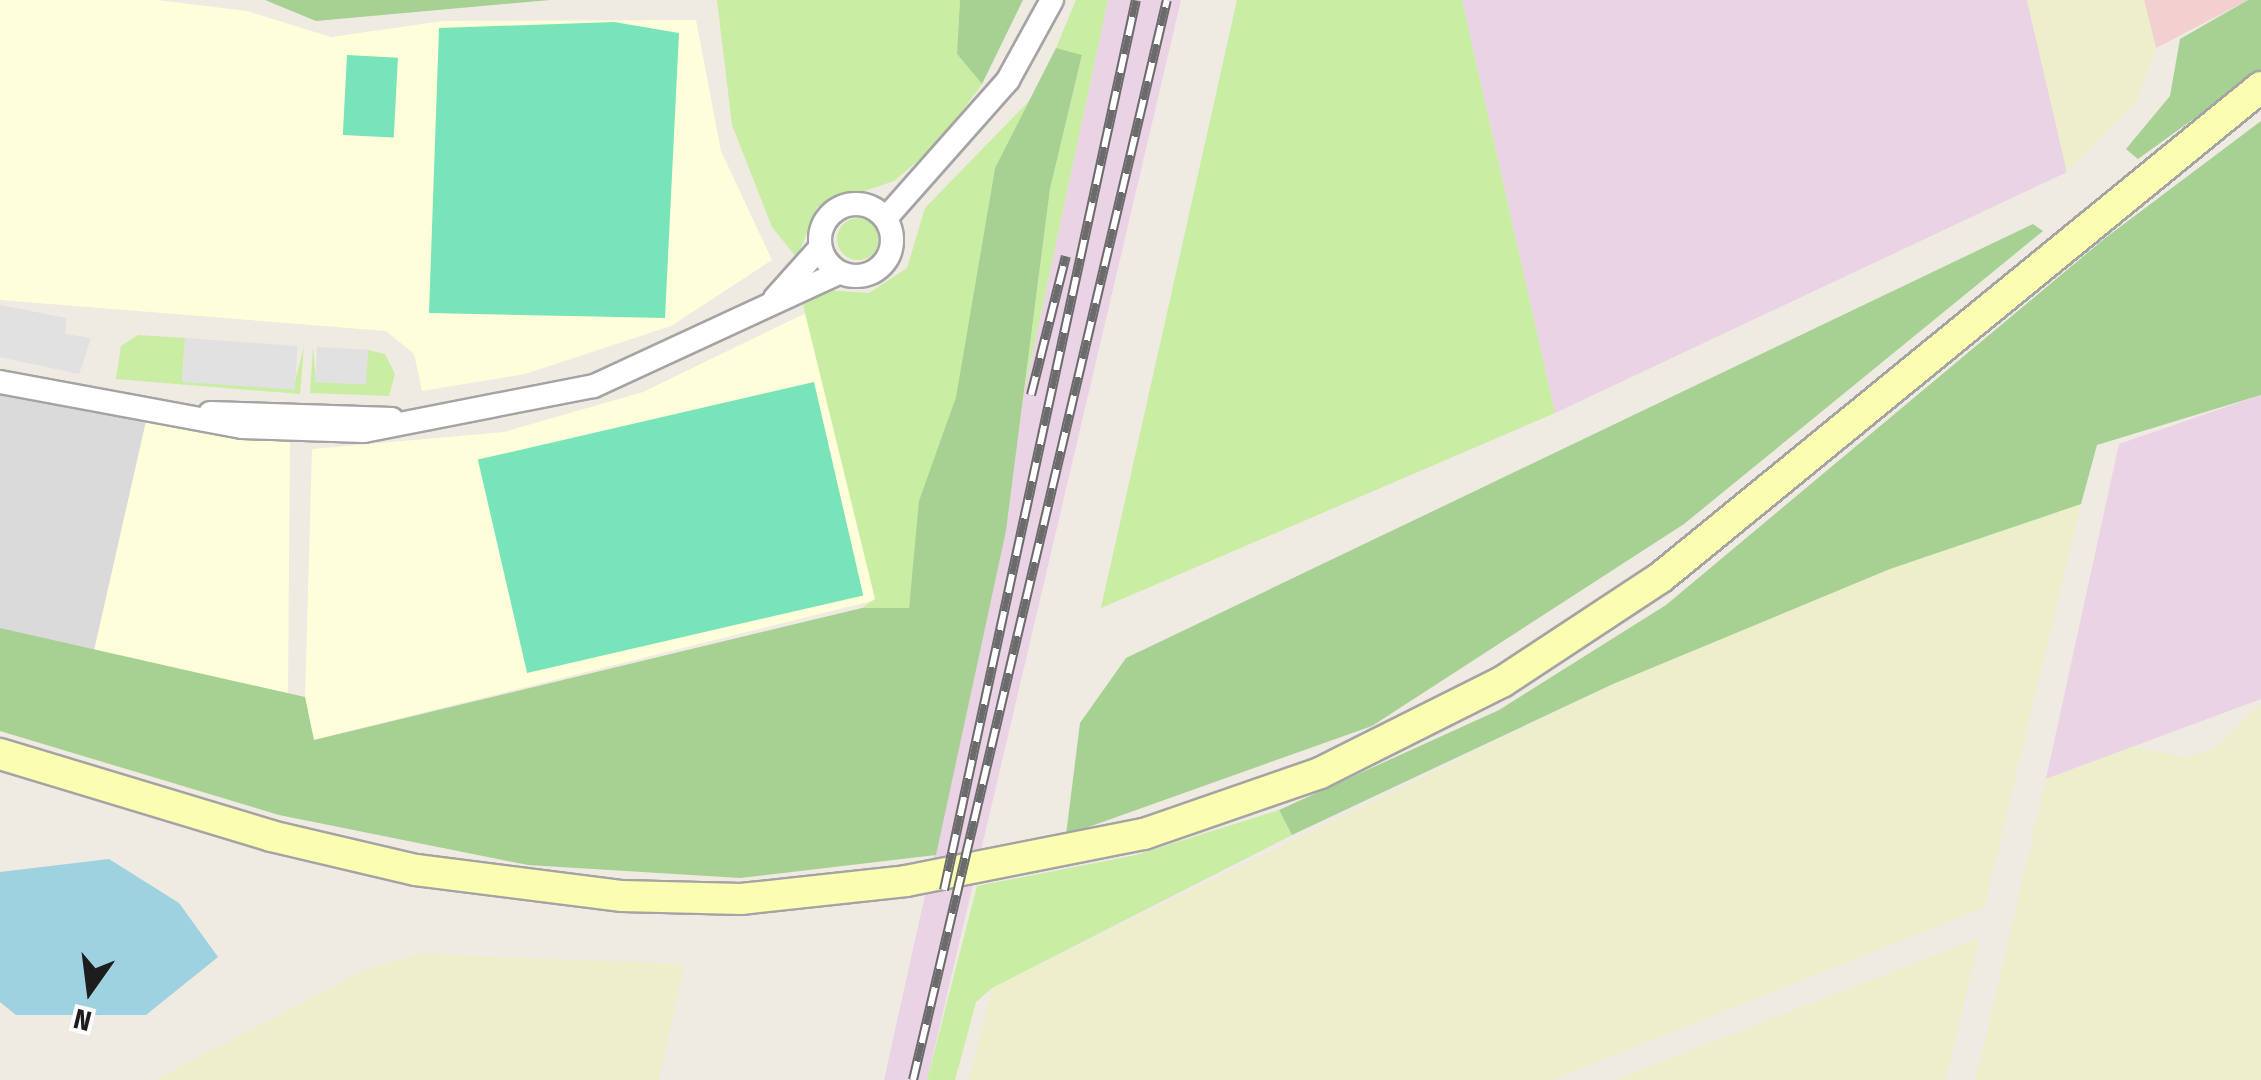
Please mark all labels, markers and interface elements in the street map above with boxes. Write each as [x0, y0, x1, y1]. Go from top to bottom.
north arrow [40, 940, 140, 1040]
text: N [70, 1002, 95, 1038]

